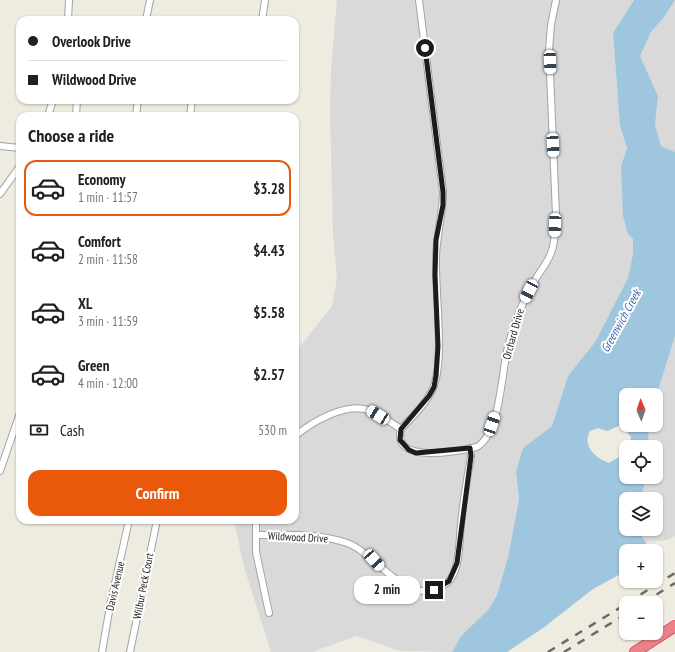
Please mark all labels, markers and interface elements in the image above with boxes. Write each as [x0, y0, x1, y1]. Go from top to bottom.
text: Overlook Drive [52, 32, 131, 51]
route start [416, 39, 434, 57]
car [544, 50, 556, 74]
text: Wildwood Drive [52, 70, 137, 89]
text: Choose a ride [28, 124, 114, 147]
car [546, 133, 560, 157]
icon: car [30, 170, 66, 206]
text: Economy [78, 170, 126, 189]
text: $3.28 [253, 179, 285, 198]
text: 1 min · 11:57 [78, 189, 138, 206]
car [549, 213, 561, 237]
icon: car [30, 232, 66, 268]
text: Comfort [78, 232, 121, 251]
text: $4.43 [253, 241, 285, 260]
text: 2 min · 11:58 [78, 251, 138, 268]
car [518, 278, 540, 304]
water label: Greenwich Creek [597, 286, 645, 355]
icon: car [30, 294, 66, 330]
text: XL [78, 294, 92, 313]
text: $5.58 [253, 303, 285, 322]
street label: Orchard Drive [499, 306, 527, 361]
text: 3 min · 11:59 [78, 313, 138, 330]
icon: car [30, 356, 66, 392]
text: Green [78, 356, 110, 375]
text: $2.57 [253, 365, 285, 384]
text: 4 min · 12:00 [78, 375, 138, 392]
north arrow [619, 388, 663, 432]
map controls [619, 388, 663, 640]
car [365, 404, 391, 426]
car [483, 411, 501, 437]
icon: cash [28, 419, 50, 441]
text: Cash [60, 421, 84, 440]
text: 530 m [258, 422, 287, 439]
button: locate [619, 440, 663, 484]
button: Confirm [28, 470, 287, 516]
button: layers [619, 492, 663, 536]
street label: Wildwood Drive [268, 528, 329, 546]
button: + [619, 544, 663, 588]
car [362, 547, 386, 573]
street label: Wilbur Peck Court [130, 552, 156, 620]
street label: Davis Avenue [103, 559, 128, 612]
callout: 2 min [354, 576, 420, 604]
text: 2 min [374, 581, 400, 598]
route end [425, 581, 443, 599]
button: − [619, 596, 663, 640]

